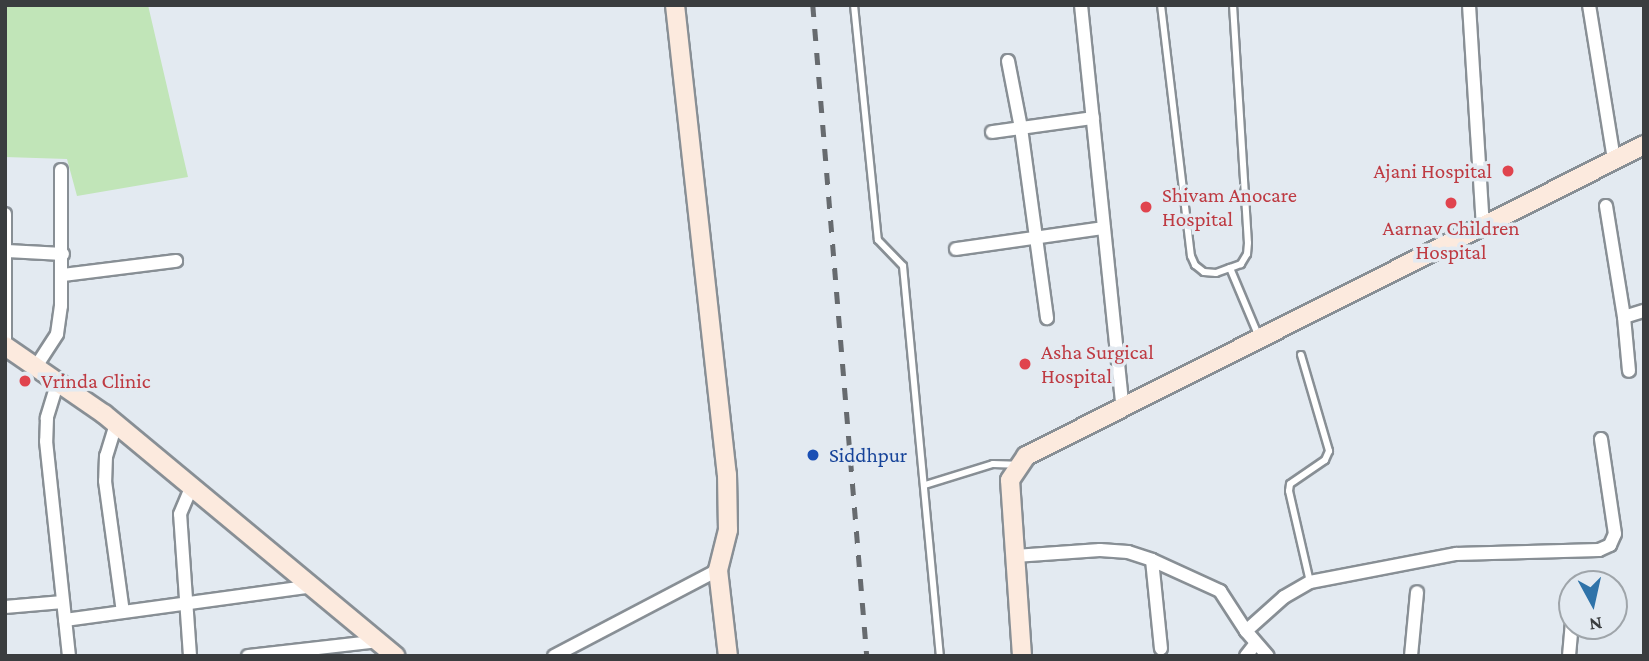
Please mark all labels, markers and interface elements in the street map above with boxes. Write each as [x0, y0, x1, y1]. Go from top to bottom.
place label: Ajani Hospital [1374, 158, 1492, 184]
marker: Ajani Hospital [1498, 161, 1518, 181]
place label: Shivam Anocare Hospital [1162, 182, 1297, 232]
marker: Aarnav Children Hospital [1441, 193, 1461, 213]
marker: Shivam Anocare Hospital [1136, 197, 1156, 217]
place label: Aarnav Children Hospital [1383, 215, 1519, 265]
place label: Asha Surgical Hospital [1041, 339, 1154, 389]
marker: Asha Surgical Hospital [1015, 354, 1035, 374]
place label: Vrinda Clinic [41, 368, 150, 394]
marker: Vrinda Clinic [15, 371, 35, 391]
place label: Siddhpur [829, 442, 907, 468]
marker: Siddhpur [803, 445, 823, 465]
north arrow [1558, 570, 1628, 640]
text: N [1588, 613, 1604, 636]

